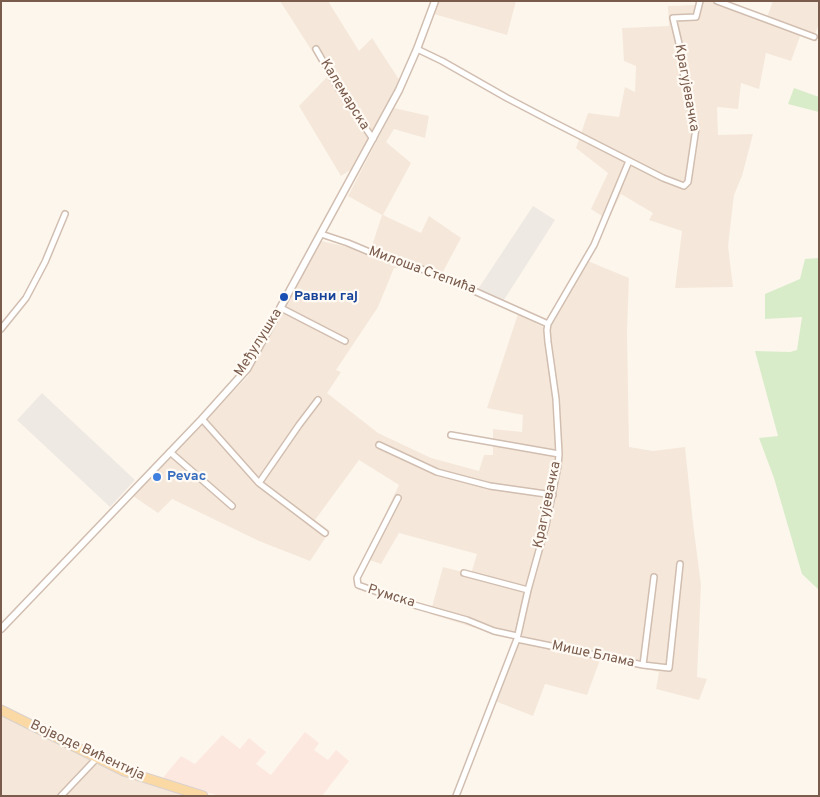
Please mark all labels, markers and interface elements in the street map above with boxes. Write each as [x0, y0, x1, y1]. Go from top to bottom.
street label: Крагујевачка [670, 43, 702, 133]
street label: Калемарска [316, 56, 372, 134]
street label: Милоша Степића [366, 244, 478, 298]
place label: Равни гај [294, 289, 358, 305]
marker: Равни гај [278, 291, 290, 303]
street label: Међулушка [232, 306, 286, 380]
street label: Крагујевачка [531, 460, 565, 550]
place label: Pevac [167, 469, 206, 485]
marker: Pevac [151, 471, 163, 483]
street label: Румска [365, 582, 417, 612]
street label: Мише Блама [550, 638, 636, 672]
street label: Војводе Вићентија [27, 717, 147, 785]

